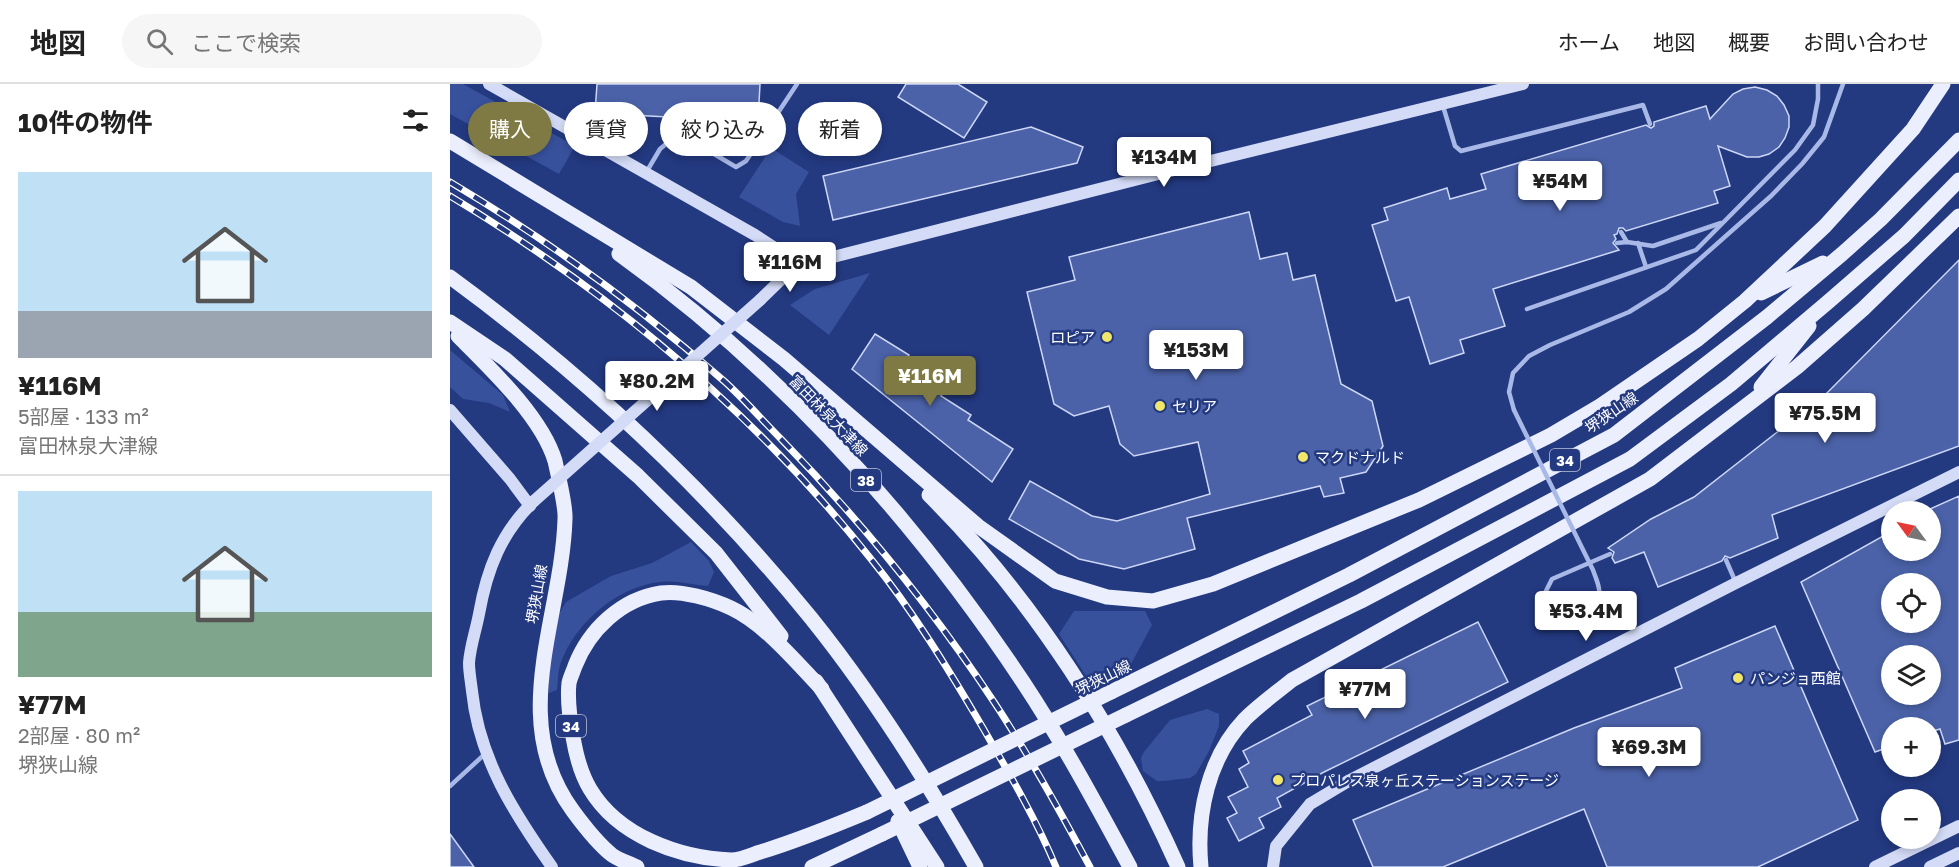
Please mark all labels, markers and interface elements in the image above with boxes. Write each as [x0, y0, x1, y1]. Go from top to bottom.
search box [122, 14, 542, 68]
icon: search [143, 25, 176, 58]
text: 地図 [30, 26, 86, 59]
text: ここで検索 [191, 29, 301, 56]
text: ホーム [1558, 29, 1620, 55]
text: 地図 [1653, 29, 1695, 55]
text: 概要 [1728, 29, 1770, 55]
text: お問い合わせ [1803, 29, 1929, 55]
chip: 購入 [468, 102, 552, 156]
chip: 賃貸 [564, 102, 648, 156]
chip: 絞り込み [660, 102, 786, 156]
chip: 新着 [798, 102, 882, 156]
icon: filters [399, 104, 432, 137]
text: 10件の物件 [18, 107, 152, 138]
pin: ¥134M [1122, 137, 1206, 188]
text: ¥134M [1131, 144, 1197, 168]
pin: ¥54M [1524, 161, 1596, 212]
text: ¥54M [1532, 168, 1588, 192]
icon: home [171, 211, 279, 319]
pin: ¥116M [748, 242, 832, 293]
text: ¥116M [758, 249, 822, 273]
place label: ロピア [1050, 328, 1095, 346]
marker: ロピア [1100, 330, 1114, 344]
pin: ¥153M [1154, 330, 1238, 381]
text: ¥153M [1163, 337, 1229, 361]
pin: ¥116M [888, 356, 972, 407]
pin: ¥80.2M [608, 361, 706, 412]
text: ¥116M [898, 363, 962, 387]
text: ¥80.2M [619, 368, 695, 392]
text: ¥116M [18, 370, 102, 401]
street label: 富田林泉大津線 [786, 371, 872, 459]
street label: 堺狭山線 [1581, 388, 1641, 436]
pin: ¥75.5M [1776, 393, 1874, 444]
place label: セリア [1172, 397, 1217, 415]
marker: セリア [1153, 399, 1167, 413]
text: ¥75.5M [1789, 400, 1861, 424]
text: 5部屋 · 133 m² [18, 404, 149, 428]
text: 富田林泉大津線 [18, 433, 158, 457]
place label: マクドナルド [1315, 448, 1405, 466]
road number: 34 [1550, 449, 1580, 471]
marker: マクドナルド [1296, 450, 1310, 464]
road number: 38 [851, 469, 881, 491]
north arrow [1881, 501, 1941, 561]
map controls [1881, 501, 1941, 849]
icon: home [171, 530, 279, 638]
street label: 堺狭山線 [522, 563, 550, 625]
button: locate [1881, 573, 1941, 633]
pin: ¥53.4M [1537, 591, 1635, 642]
text: ¥53.4M [1549, 598, 1623, 622]
button: layers [1881, 645, 1941, 705]
street label: 堺狭山線 [1072, 656, 1134, 698]
pin: ¥77M [1329, 669, 1401, 720]
place label: パンジョ西館 [1750, 669, 1841, 687]
marker: パンジョ西館 [1731, 671, 1745, 685]
text: ¥77M [1339, 676, 1391, 700]
text: ¥77M [18, 689, 87, 720]
road number: 34 [556, 715, 586, 737]
button: + [1881, 717, 1941, 777]
text: 2部屋 · 80 m² [18, 723, 140, 747]
pin: ¥69.3M [1600, 727, 1698, 778]
text: ¥69.3M [1612, 734, 1687, 758]
text: 堺狭山線 [18, 752, 98, 776]
place label: プロパレス泉ヶ丘ステーションステージ [1290, 771, 1559, 789]
marker: プロパレス泉ヶ丘ステーションステージ [1271, 773, 1285, 787]
button: − [1881, 789, 1941, 849]

